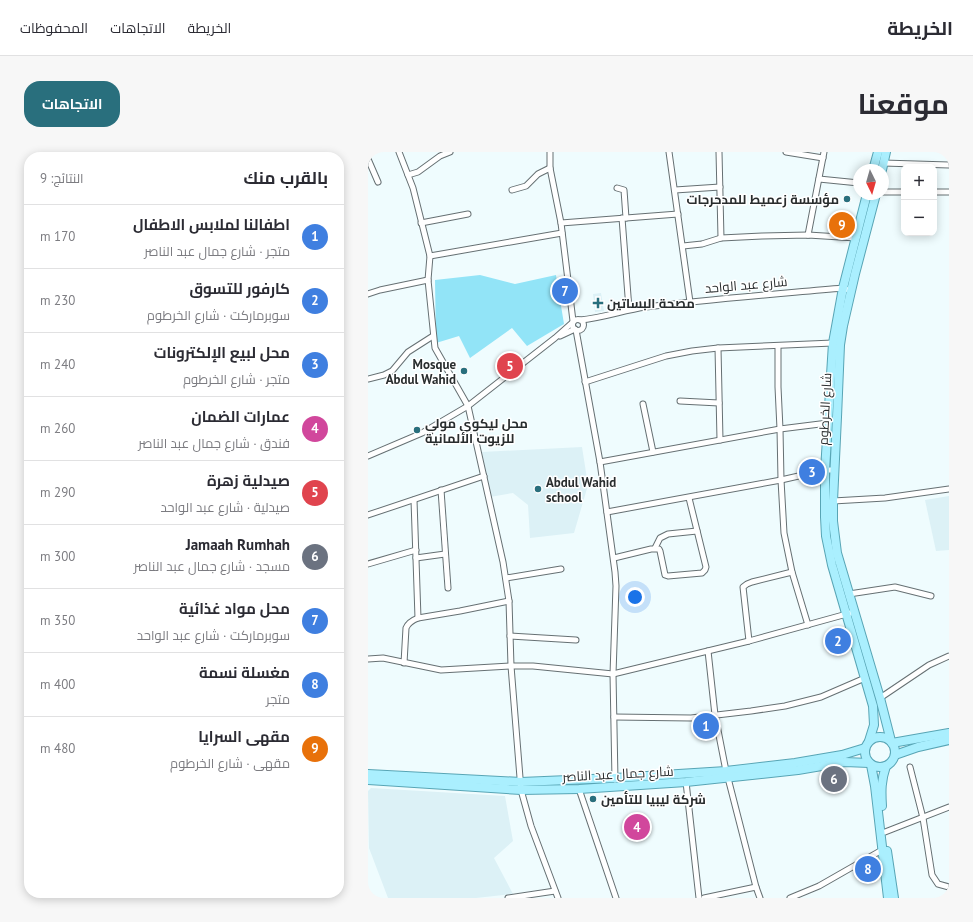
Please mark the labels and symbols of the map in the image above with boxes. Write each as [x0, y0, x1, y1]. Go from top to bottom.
north arrow [853, 164, 889, 200]
place label: مؤسسة زعميط للمدحرجات [687, 191, 839, 208]
marker: مؤسسة زعميط للمدحرجات [842, 194, 852, 204]
pin: 9 [829, 210, 855, 240]
street label: شارع عبد الواحد [704, 273, 788, 297]
pin: 7 [552, 276, 578, 306]
place label: مصحة البساتين [607, 295, 695, 312]
marker: مصحة البساتين [592, 297, 604, 309]
pin: 5 [497, 351, 523, 381]
place label: Mosque Abdul Wahid [386, 356, 456, 388]
marker: Mosque Abdul Wahid [459, 366, 469, 376]
street label: شارع الخرطوم [815, 372, 836, 446]
place label: محل ليكوي مولي للزيوت الألمانية [425, 415, 528, 447]
marker: محل ليكوي مولي للزيوت الألمانية [412, 425, 422, 435]
pin: 3 [799, 457, 825, 487]
place label: Abdul Wahid school [546, 474, 616, 506]
marker: Abdul Wahid school [533, 484, 543, 494]
your location [625, 587, 645, 607]
pin: 2 [825, 626, 851, 656]
pin: 1 [693, 711, 719, 741]
street label: شارع جمال عبد الناصر [561, 763, 674, 785]
pin: 6 [821, 764, 847, 794]
place label: شركة ليبيا للتأمين [601, 791, 706, 808]
marker: شركة ليبيا للتأمين [588, 794, 598, 804]
pin: 4 [624, 812, 650, 842]
pin: 8 [855, 854, 881, 884]

